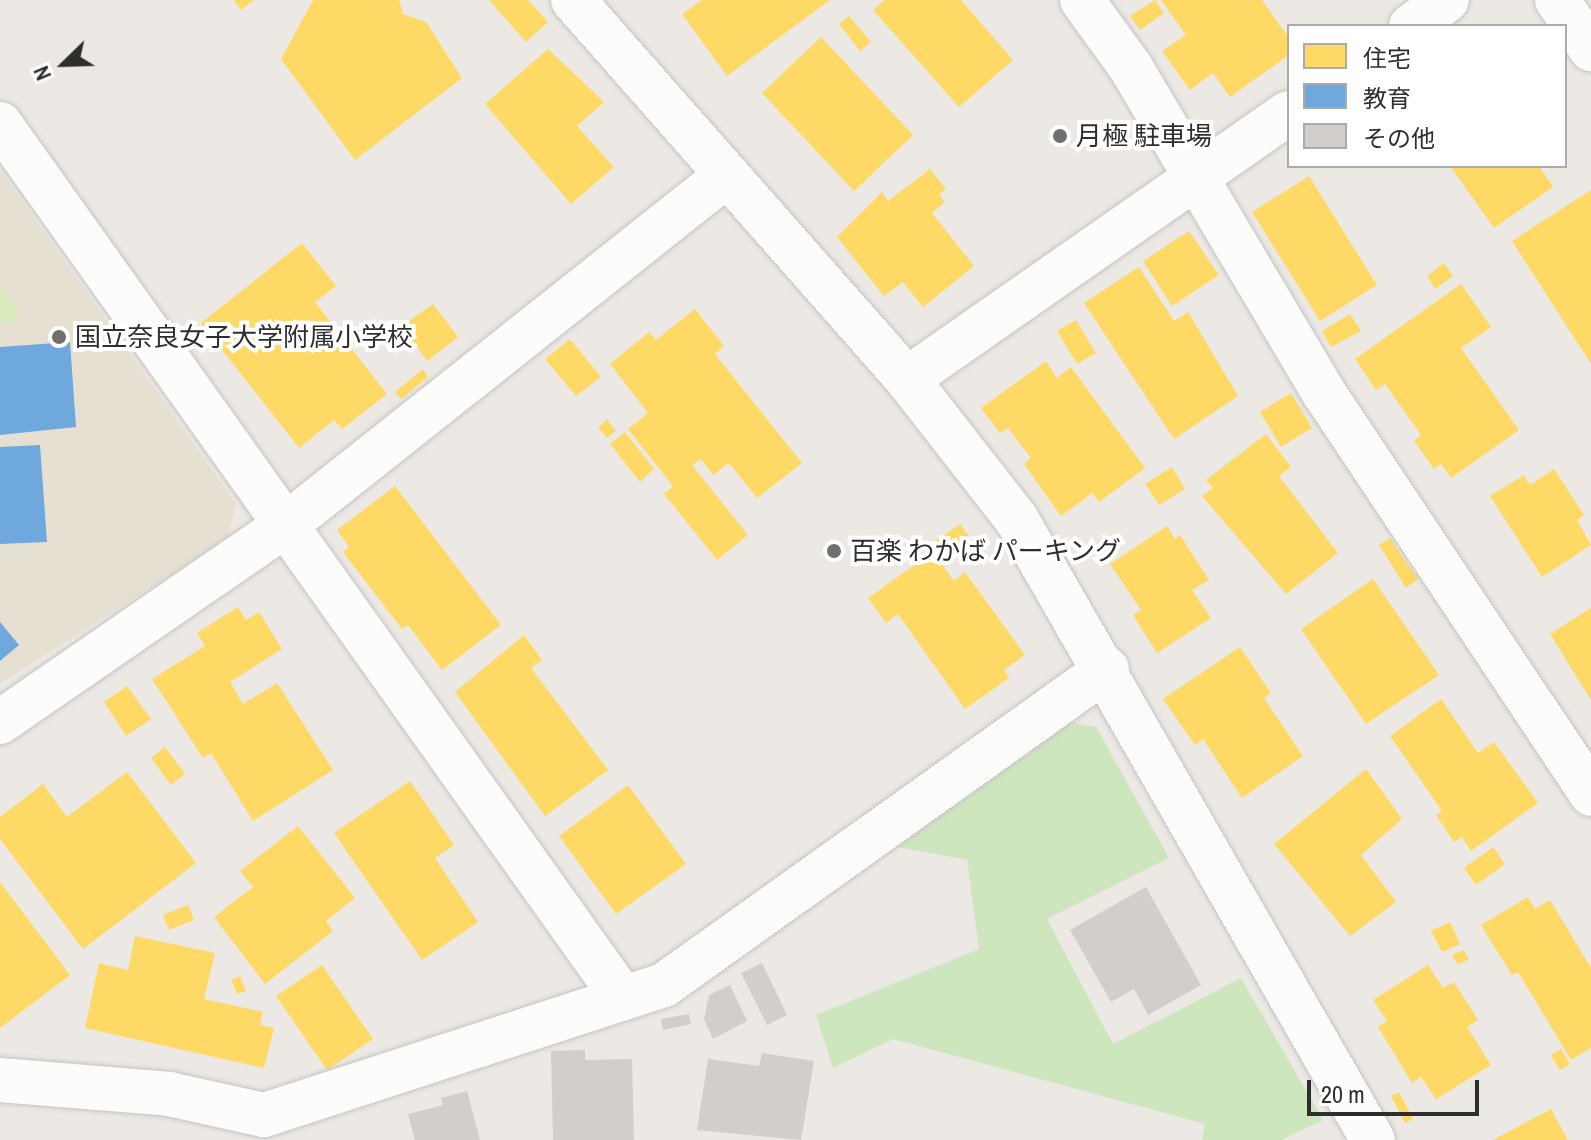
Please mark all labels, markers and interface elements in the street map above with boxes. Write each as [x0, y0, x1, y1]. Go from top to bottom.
north arrow [24, 24, 104, 104]
legend [1287, 24, 1567, 168]
text: 住宅 [1363, 42, 1411, 74]
text: N [26, 62, 58, 85]
text: 教育 [1363, 82, 1411, 114]
place label: 月極 駐車場 [1076, 120, 1212, 152]
text: その他 [1363, 122, 1435, 154]
marker: 月極 駐車場 [1051, 127, 1069, 145]
place label: 国立奈良女子大学附属小学校 [75, 321, 413, 353]
marker: 国立奈良女子大学附属小学校 [50, 328, 68, 346]
place label: 百楽 わかば パーキング [850, 535, 1122, 567]
marker: 百楽 わかば パーキング [825, 542, 843, 560]
scale bar [1311, 1064, 1483, 1114]
text: 20 m [1321, 1078, 1365, 1110]

